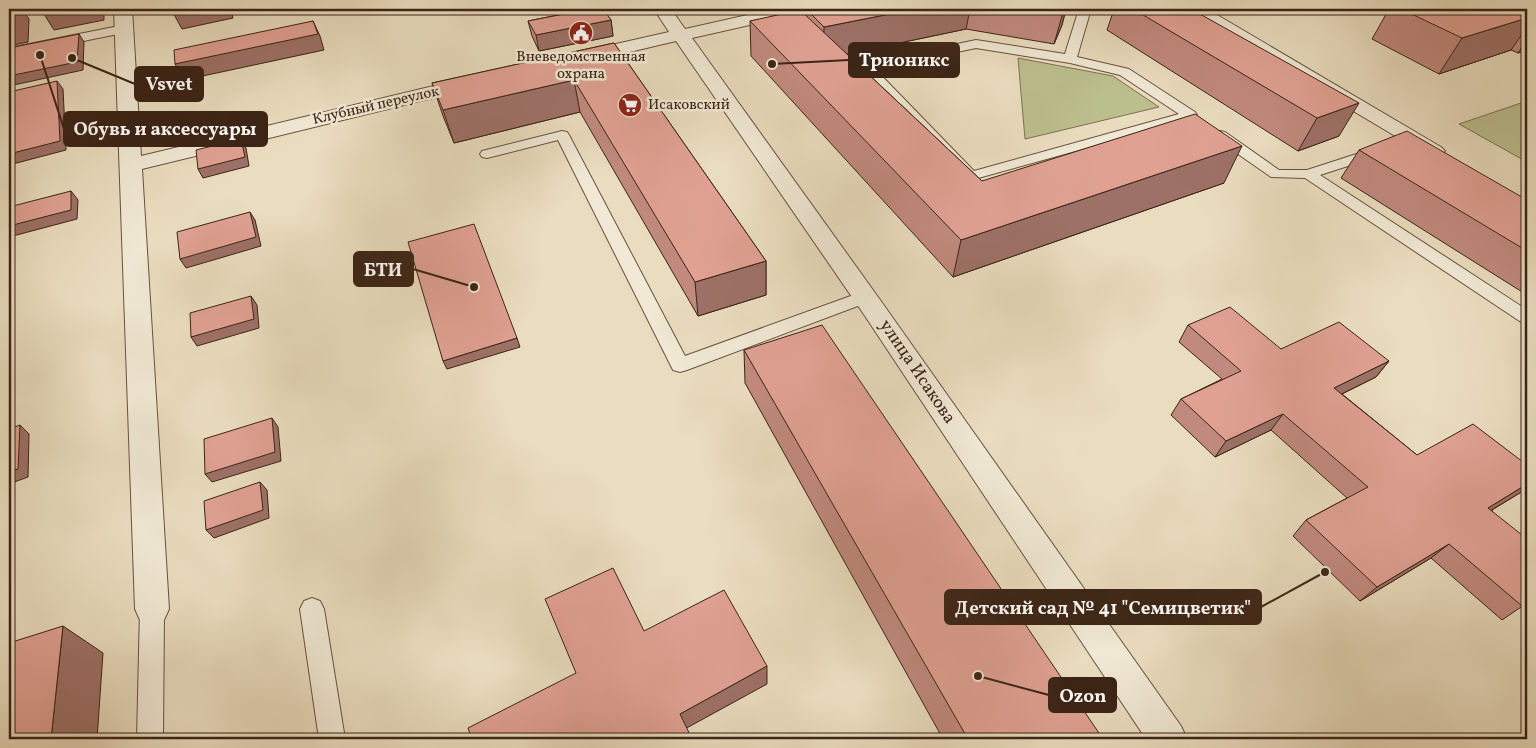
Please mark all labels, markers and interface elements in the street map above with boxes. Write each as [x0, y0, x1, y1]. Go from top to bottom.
public building icon: Вневедомственная охрана [568, 20, 594, 46]
callout: Трионикс [849, 43, 959, 77]
place label: Вневедомственная охрана [516, 47, 646, 85]
text: Трионикс [859, 48, 949, 74]
callout: Vsvet [135, 67, 203, 101]
text: Vsvet [145, 72, 193, 98]
street label: Клубный переулок [311, 81, 441, 131]
supermarket icon: Исаковский [617, 92, 643, 118]
place label: Исаковский [648, 95, 730, 116]
callout: Обувь и аксессуары [64, 112, 267, 146]
text: Обувь и аксессуары [74, 117, 257, 143]
callout: БТИ [354, 252, 413, 286]
text: БТИ [364, 258, 402, 284]
street label: улица Исакова [873, 315, 961, 429]
callout: Детский сад № 41 "Семицветик" [945, 590, 1261, 624]
text: Детский сад № 41 "Семицветик" [955, 596, 1251, 622]
callout: Ozon [1049, 678, 1116, 712]
text: Ozon [1059, 684, 1107, 710]

